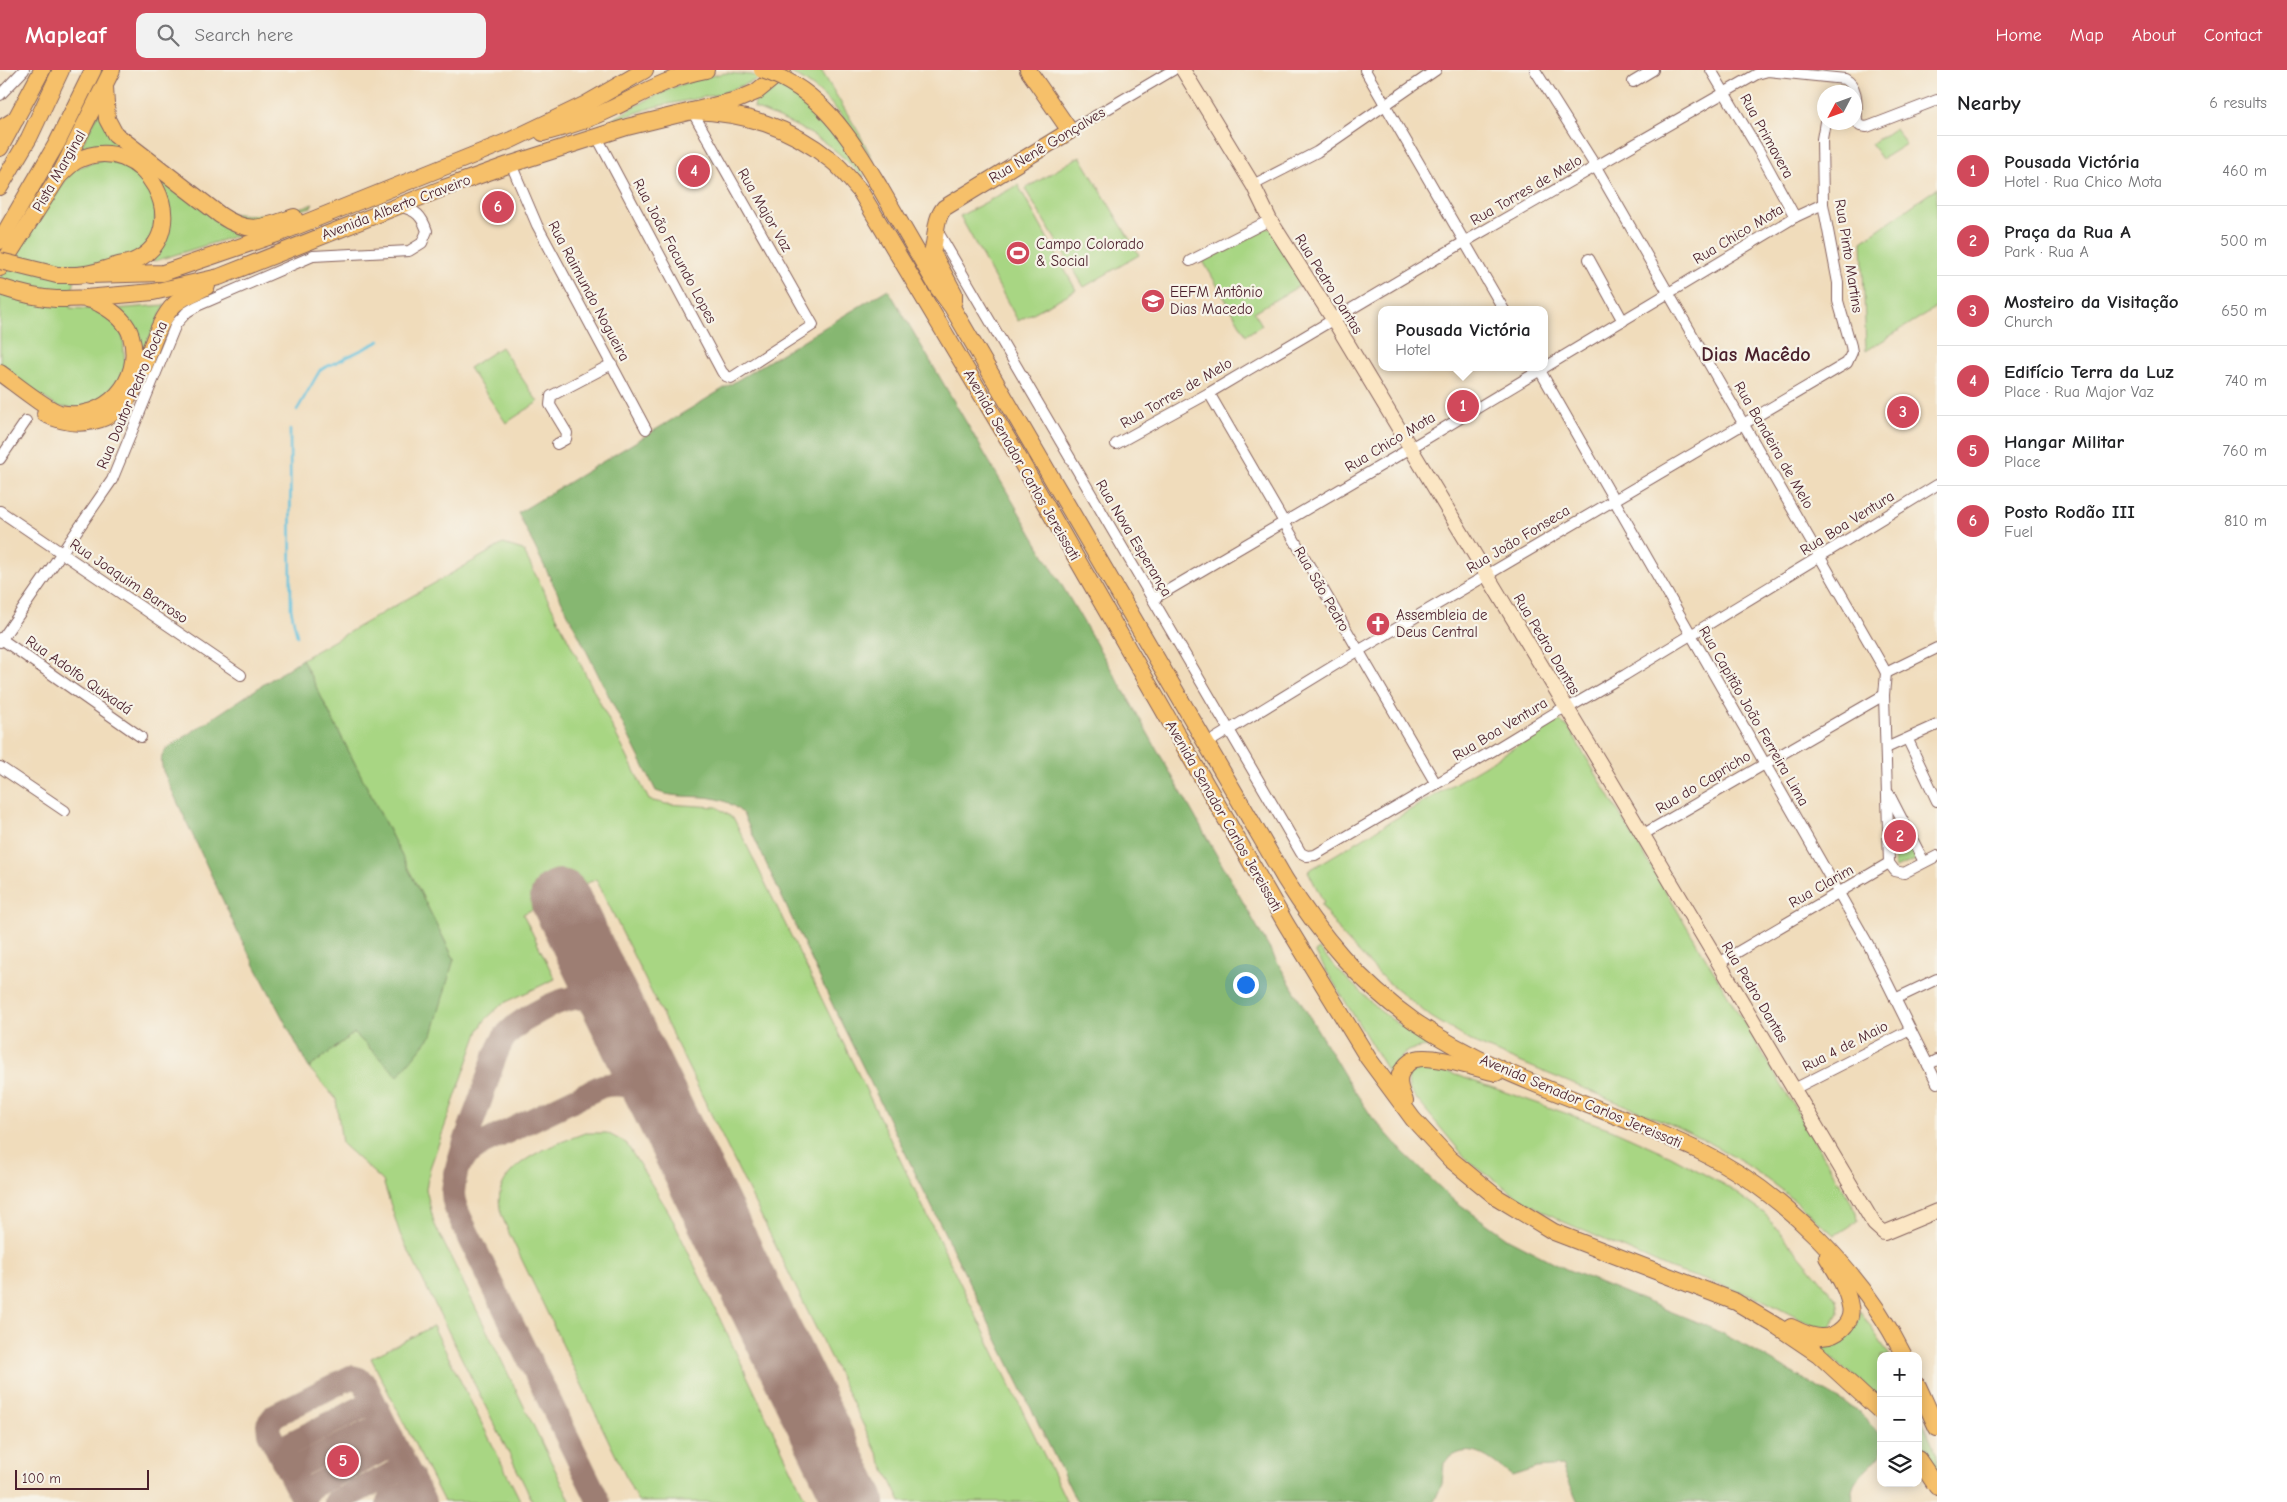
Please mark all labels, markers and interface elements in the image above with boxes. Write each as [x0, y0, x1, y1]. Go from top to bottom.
search box [136, 13, 486, 58]
text: Mapleaf [25, 21, 106, 49]
icon: search [154, 21, 182, 49]
text: Search here [194, 24, 293, 46]
text: Home [1995, 25, 2042, 46]
text: Map [2070, 25, 2104, 46]
text: About [2132, 25, 2176, 46]
text: Contact [2204, 25, 2262, 46]
north arrow [1817, 85, 1862, 130]
street label: Rua Primavera [1736, 90, 1798, 182]
text: Nearby [1957, 91, 2021, 115]
text: 6 results [2209, 94, 2267, 112]
street label: Rua Nenê Gonçalves [986, 103, 1108, 187]
street label: Pista Marginal [28, 127, 90, 215]
street label: Rua Torres de Melo [1467, 151, 1585, 229]
text: Pousada Victória [2004, 151, 2140, 173]
pin: 4 [678, 152, 710, 190]
text: 1 [1970, 162, 1976, 180]
text: 460 m [2222, 162, 2267, 180]
street label: Rua Major Vaz [734, 165, 796, 255]
street label: Avenida Alberto Craveiro [319, 170, 473, 244]
text: Hotel · Rua Chico Mota [2004, 173, 2162, 191]
street label: Rua João Facundo Lopes [629, 176, 721, 326]
pin: 6 [482, 188, 514, 226]
street label: Rua Pinto Martins [1831, 198, 1867, 314]
street label: Rua Chico Mota [1690, 200, 1786, 268]
street label: Rua Raimundo Nogueira [544, 218, 634, 364]
text: Praça da Rua A [2004, 221, 2131, 243]
street label: Rua Pedro Dantas [1291, 231, 1367, 337]
text: 2 [1969, 232, 1977, 250]
text: 500 m [2220, 232, 2267, 250]
place label: Campo Colorado & Social [1036, 235, 1144, 270]
sports icon: Campo Colorado & Social [1005, 240, 1031, 266]
text: Park · Rua A [2004, 243, 2089, 261]
place label: EEFM Antônio Dias Macedo [1170, 283, 1263, 318]
school or university icon: EEFM Antônio Dias Macedo [1140, 288, 1166, 314]
text: Mosteiro da Visitação [2004, 291, 2179, 313]
text: 3 [1969, 302, 1977, 320]
text: 650 m [2221, 302, 2267, 320]
popup [1378, 306, 1548, 371]
text: Church [2004, 313, 2053, 331]
street label: Rua Doutor Pedro Rocha [93, 318, 171, 472]
text: Pousada Victória [1395, 319, 1531, 341]
text: Hotel [1395, 341, 1431, 359]
district label: Dias Macêdo [1701, 343, 1811, 366]
street label: Rua Torres de Melo [1117, 354, 1235, 432]
text: Edifício Terra da Luz [2004, 361, 2174, 383]
street label: Avenida Senador Carlos Jereissati [960, 366, 1084, 564]
text: 4 [1969, 372, 1977, 390]
text: 740 m [2225, 372, 2267, 390]
street label: Rua Bandeira de Melo [1730, 378, 1818, 512]
text: Place · Rua Major Vaz [2004, 383, 2154, 401]
pin: 1 [1447, 387, 1479, 425]
pin: 3 [1887, 393, 1919, 431]
street label: Rua Chico Mota [1342, 408, 1438, 476]
text: Hangar Militar [2004, 431, 2124, 453]
text: 5 [1969, 442, 1977, 460]
text: 760 m [2223, 442, 2267, 460]
text: Place [2004, 453, 2040, 471]
street label: Rua Nova Esperança [1092, 476, 1176, 600]
street label: Rua Boa Ventura [1797, 487, 1897, 559]
street label: Rua João Fonseca [1463, 501, 1573, 577]
text: Posto Rodão III [2004, 501, 2135, 523]
text: 6 [1969, 512, 1977, 530]
text: 810 m [2224, 512, 2267, 530]
text: Fuel [2004, 523, 2033, 541]
street label: Rua Joaquim Barroso [66, 535, 192, 627]
street label: Rua São Pedro [1290, 543, 1354, 635]
street label: Rua Pedro Dantas [1510, 590, 1584, 698]
place label: Assembleia de Deus Central [1396, 606, 1488, 641]
church icon: Assembleia de Deus Central [1365, 611, 1391, 637]
street label: Rua Capitão João Ferreira Lima [1695, 623, 1813, 809]
street label: Rua Adolfo Quixadá [22, 631, 136, 719]
street label: Rua Boa Ventura [1449, 694, 1551, 764]
street label: Avenida Senador Carlos Jereissati [1162, 717, 1286, 915]
street label: Rua do Capricho [1652, 747, 1754, 817]
pin: 2 [1884, 817, 1916, 855]
street label: Rua Clarim [1786, 860, 1856, 912]
street label: Rua Pedro Dantas [1718, 938, 1792, 1046]
your location [1233, 972, 1259, 998]
street label: Rua 4 de Maio [1799, 1017, 1891, 1075]
street label: Avenida Senador Carlos Jereissati [1477, 1050, 1685, 1152]
map controls [1877, 1352, 1922, 1487]
button: + [1877, 1352, 1922, 1397]
button: − [1877, 1397, 1922, 1442]
pin: 5 [327, 1442, 359, 1480]
button: layers [1877, 1442, 1922, 1487]
scale bar [15, 1467, 149, 1490]
text: 100 m [22, 1470, 61, 1487]

